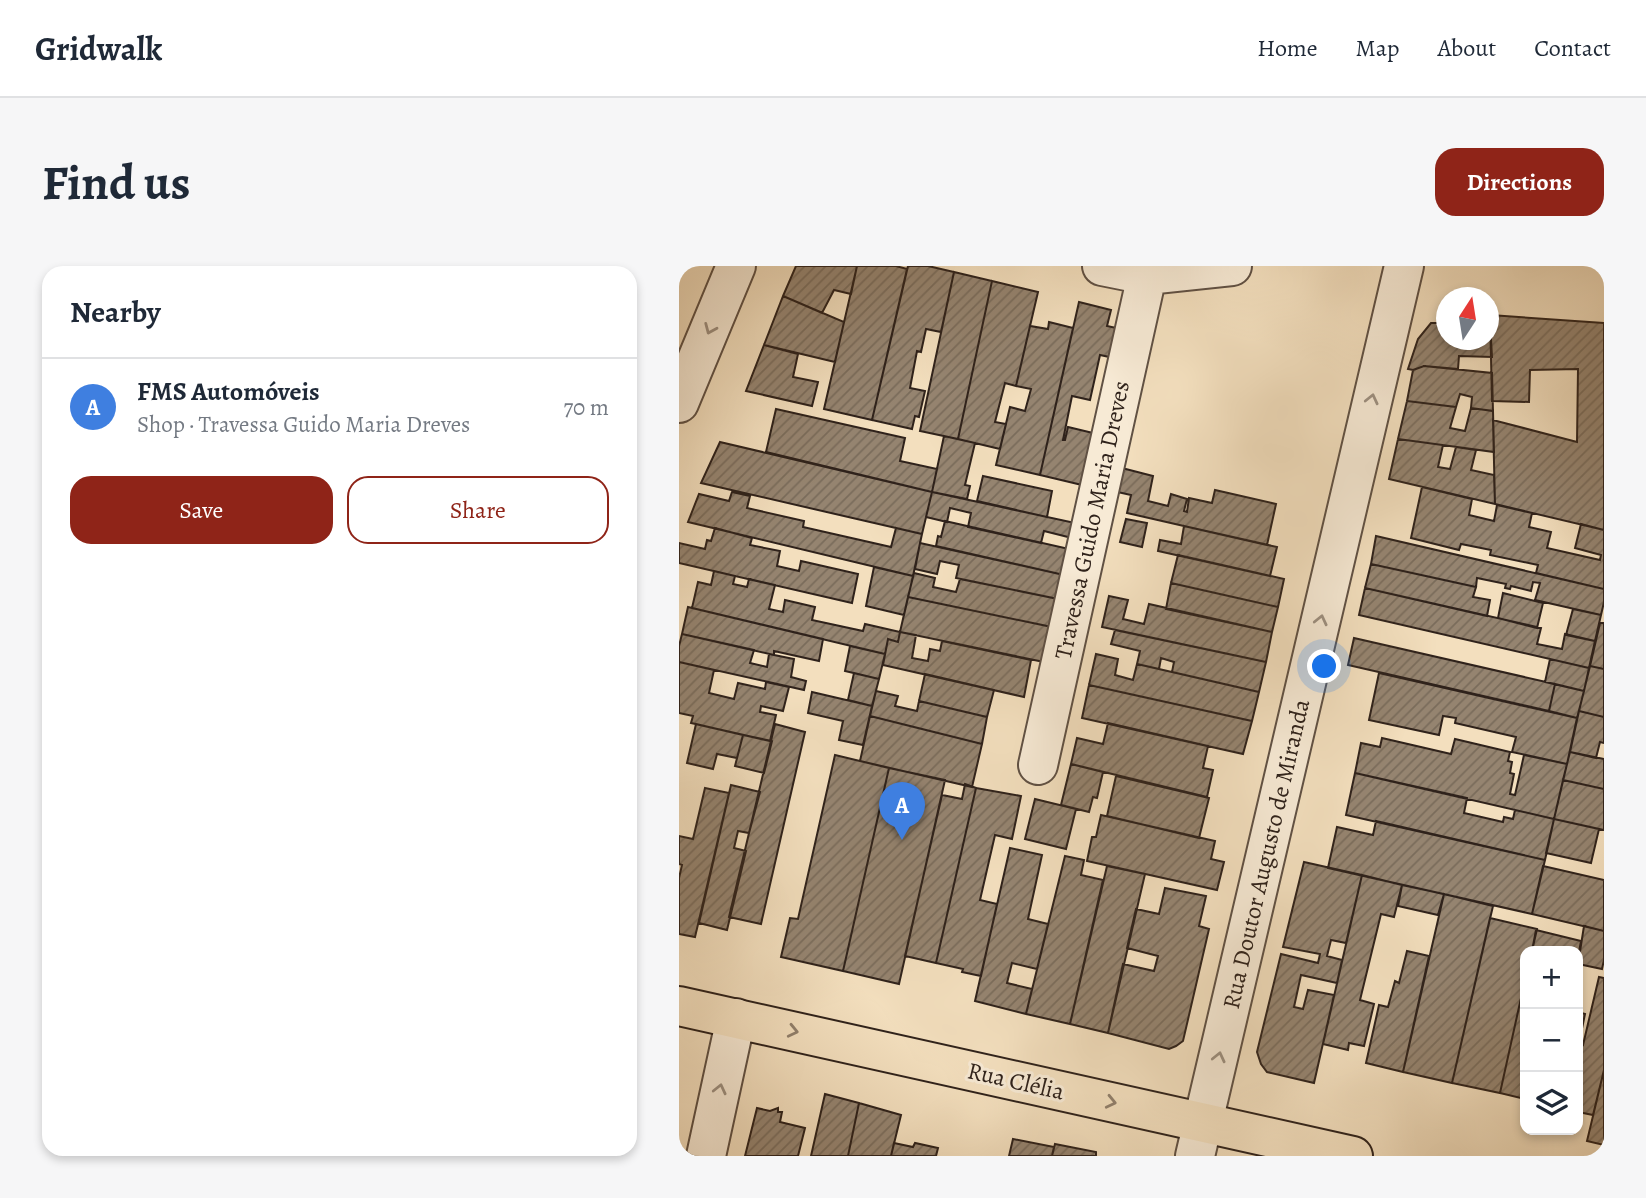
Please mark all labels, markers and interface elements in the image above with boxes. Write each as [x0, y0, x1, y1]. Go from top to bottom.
text: Gridwalk [35, 26, 162, 71]
text: Home [1257, 32, 1318, 64]
text: Map [1356, 32, 1400, 64]
text: About [1438, 32, 1496, 64]
text: Contact [1534, 32, 1611, 64]
button: Directions [1435, 148, 1604, 216]
text: Find us [42, 149, 190, 216]
north arrow [1436, 287, 1499, 350]
text: Nearby [70, 292, 161, 332]
one-way arrow [704, 322, 718, 334]
text: FMS Automóveis [137, 374, 320, 409]
street label: Travessa Guido Maria Dreves [1047, 378, 1137, 662]
text: A [86, 392, 100, 423]
text: 70 m [563, 392, 609, 423]
one-way arrow [1364, 393, 1379, 405]
text: Shop · Travessa Guido Maria Dreves [137, 409, 470, 440]
button: Save [70, 476, 333, 544]
button: Share [347, 476, 609, 544]
one-way arrow [1312, 614, 1327, 626]
your location [1307, 649, 1341, 683]
street label: Rua Doutor Augusto de Miranda [1215, 695, 1317, 1012]
pin: A [879, 782, 925, 840]
map controls [1520, 946, 1583, 1135]
button: + [1520, 946, 1583, 1009]
button: − [1520, 1009, 1583, 1072]
one-way arrow [787, 1023, 799, 1037]
one-way arrow [1210, 1051, 1225, 1063]
street label: Rua Clélia [965, 1054, 1068, 1108]
button: layers [1520, 1072, 1583, 1135]
one-way arrow [712, 1083, 727, 1095]
one-way arrow [1105, 1094, 1117, 1109]

